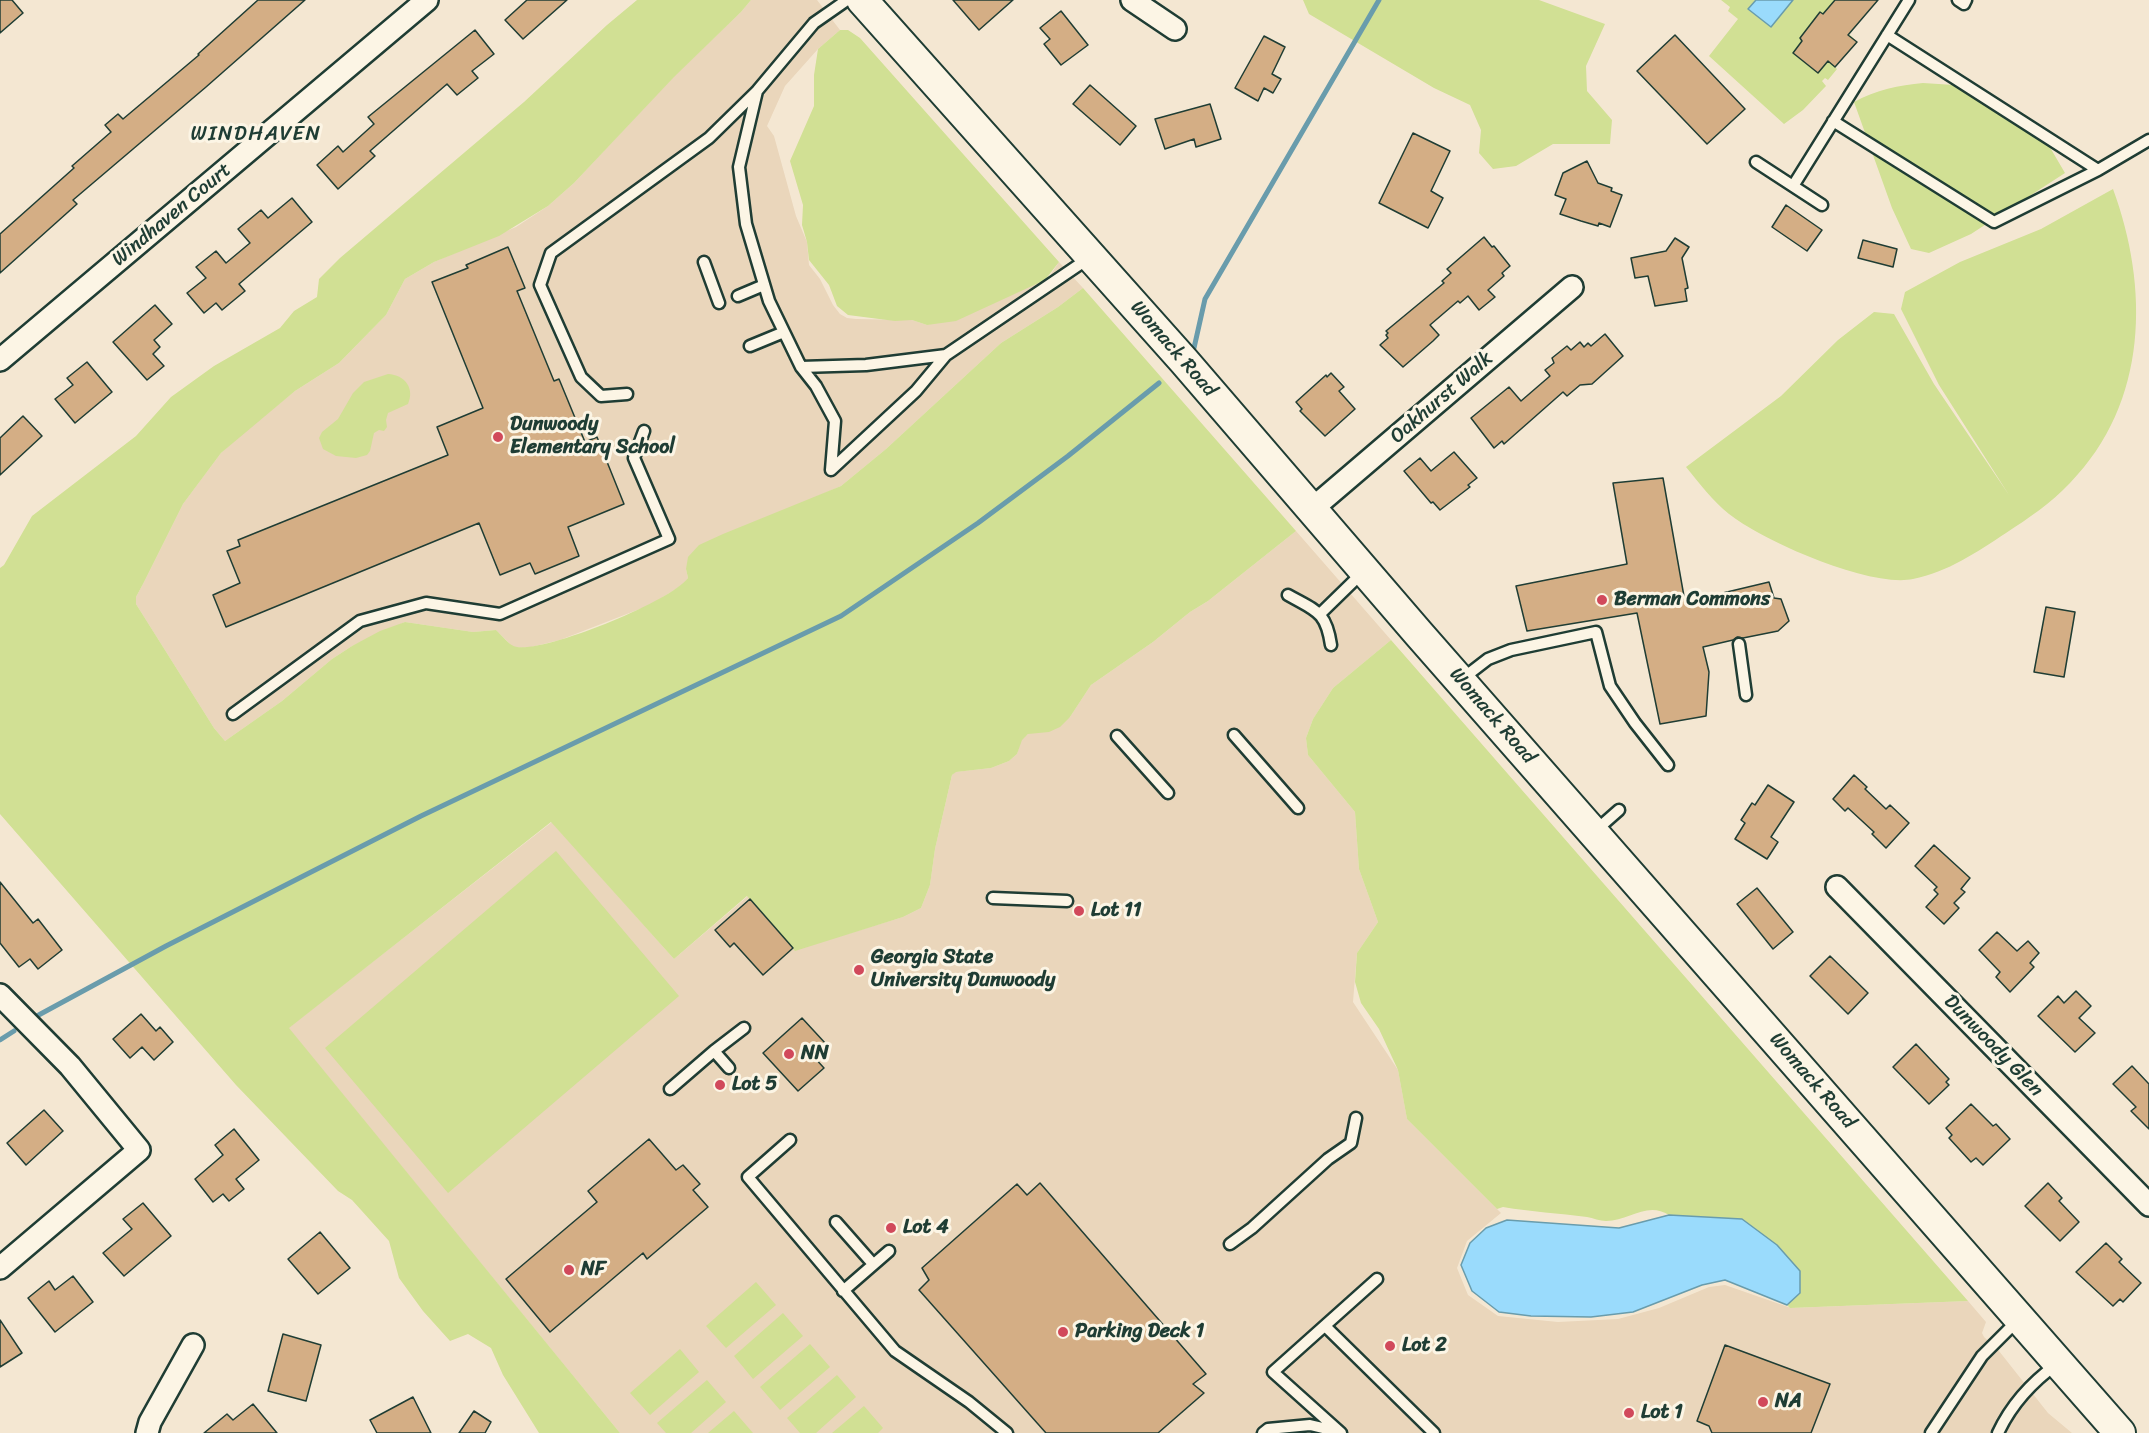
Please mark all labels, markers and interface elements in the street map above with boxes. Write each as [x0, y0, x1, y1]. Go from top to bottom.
district label: WINDHAVEN [190, 122, 322, 148]
street label: Windhaven Court [108, 158, 236, 272]
street label: Womack Road [1125, 296, 1221, 402]
street label: Oakhurst Walk [1386, 347, 1498, 449]
place label: Dunwoody Elementary School [510, 413, 675, 460]
marker: Dunwoody Elementary School [491, 430, 505, 444]
place label: Berman Commons [1614, 588, 1770, 612]
marker: Berman Commons [1595, 593, 1609, 607]
street label: Womack Road [1444, 663, 1540, 769]
place label: Lot 11 [1091, 899, 1141, 923]
marker: Lot 11 [1072, 904, 1086, 918]
place label: Georgia State University Dunwoody [871, 946, 1055, 993]
marker: Georgia State University Dunwoody [852, 963, 866, 977]
street label: Dunwoody Glen [1938, 990, 2048, 1102]
street label: Womack Road [1764, 1028, 1860, 1134]
place label: NN [801, 1042, 829, 1066]
marker: NN [782, 1047, 796, 1061]
place label: Lot 5 [732, 1073, 778, 1097]
marker: Lot 5 [713, 1078, 727, 1092]
place label: Lot 4 [903, 1216, 949, 1240]
marker: Lot 4 [884, 1221, 898, 1235]
place label: NF [581, 1258, 606, 1282]
marker: NF [562, 1263, 576, 1277]
place label: Parking Deck 1 [1075, 1320, 1204, 1344]
marker: Parking Deck 1 [1056, 1325, 1070, 1339]
place label: Lot 2 [1402, 1334, 1447, 1358]
marker: Lot 2 [1383, 1339, 1397, 1353]
place label: NA [1775, 1390, 1802, 1414]
marker: NA [1756, 1395, 1770, 1409]
place label: Lot 1 [1641, 1401, 1683, 1425]
marker: Lot 1 [1622, 1406, 1636, 1420]

